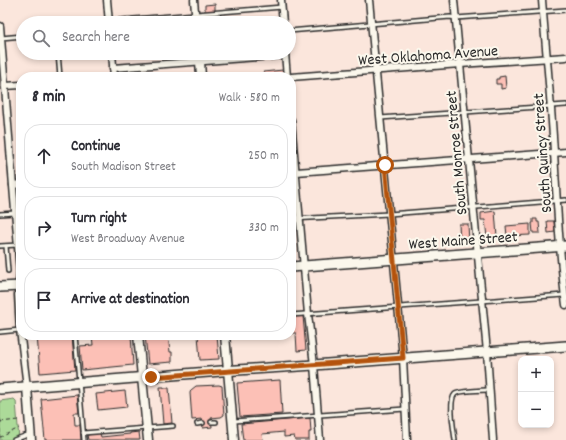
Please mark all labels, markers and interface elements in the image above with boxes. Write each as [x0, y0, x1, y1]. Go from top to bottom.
search box [16, 16, 296, 60]
icon: search [30, 27, 52, 49]
text: Search here [62, 27, 130, 49]
street label: West Oklahoma Avenue [358, 40, 499, 73]
text: 8 min [32, 86, 65, 110]
text: Walk · 580 m [219, 89, 280, 108]
street label: South Monroe Street [441, 90, 474, 216]
street label: South Quincy Street [528, 92, 559, 213]
text: Continue [71, 136, 120, 158]
icon: ahead [33, 145, 55, 167]
text: 250 m [248, 147, 279, 166]
route start [376, 156, 394, 174]
text: South Madison Street [71, 158, 176, 177]
text: Turn right [71, 208, 127, 230]
icon: right [33, 217, 55, 239]
text: 330 m [248, 219, 279, 238]
street label: West Maine Street [408, 226, 519, 257]
text: West Broadway Avenue [71, 230, 185, 249]
icon: arrive [33, 289, 55, 311]
text: Arrive at destination [71, 289, 189, 311]
map controls [518, 356, 554, 428]
button: + [518, 356, 554, 392]
route end [142, 368, 160, 386]
button: − [518, 392, 554, 428]

